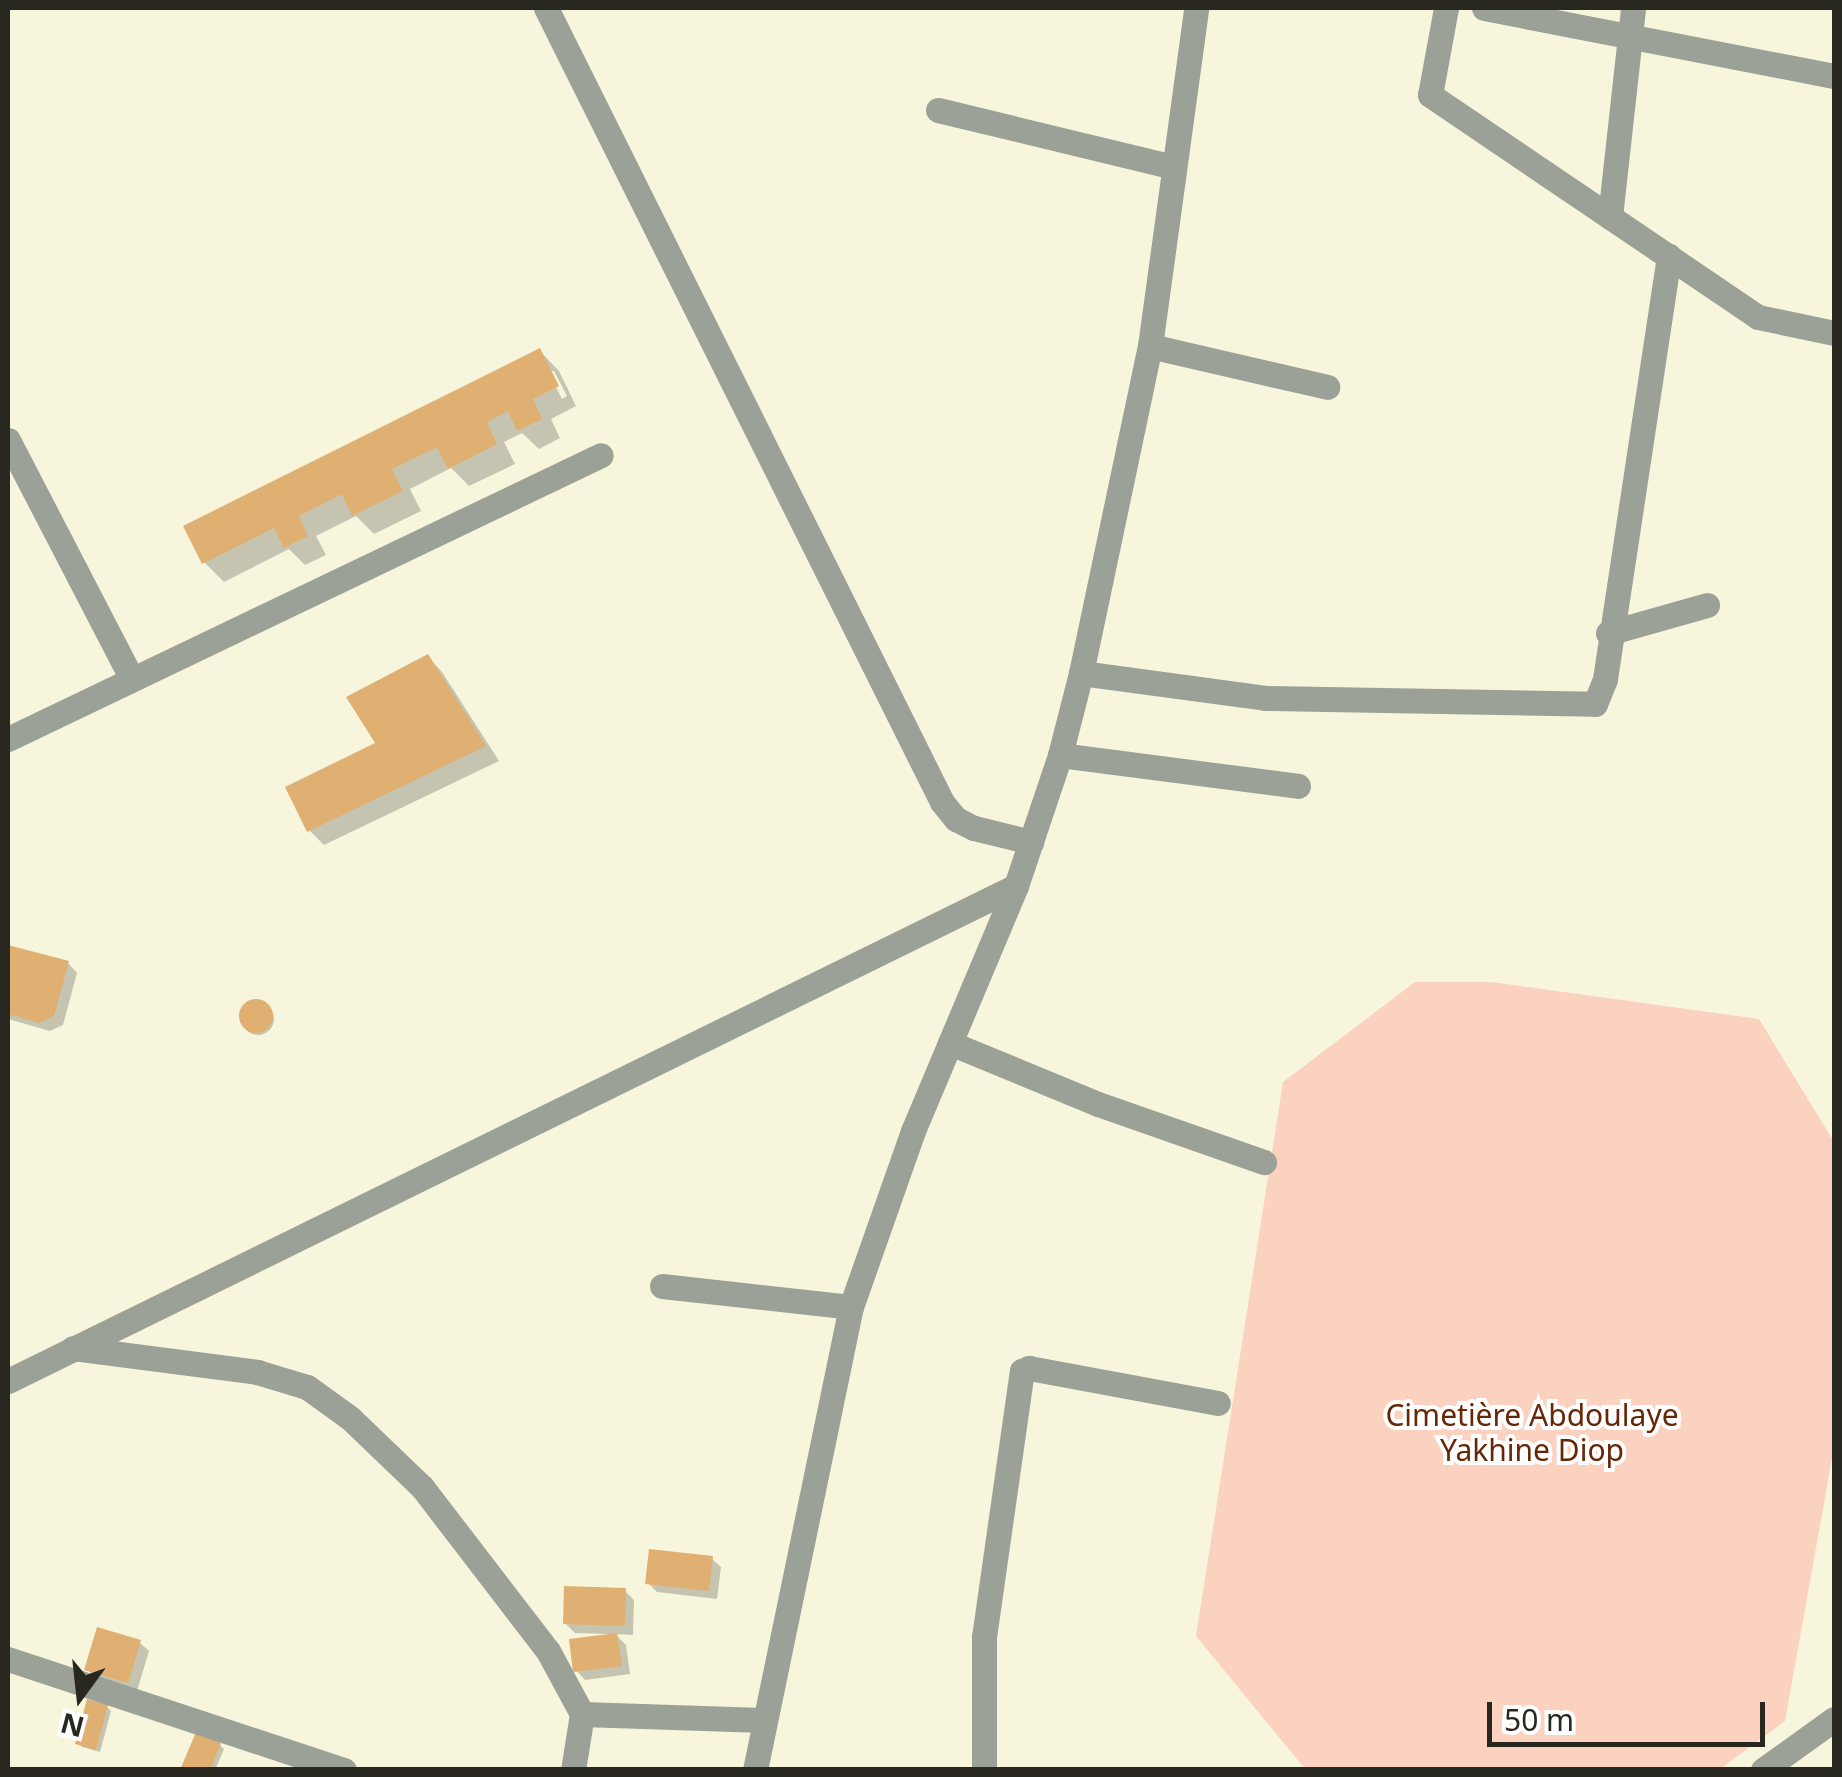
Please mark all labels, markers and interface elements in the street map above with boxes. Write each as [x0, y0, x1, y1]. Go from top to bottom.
park label: Cimetière Abdoulaye Yakhine Diop [1385, 1397, 1679, 1468]
north arrow [30, 1647, 130, 1747]
scale bar [1492, 1682, 1770, 1744]
text: 50 m [1504, 1699, 1574, 1740]
text: N [56, 1705, 88, 1747]

